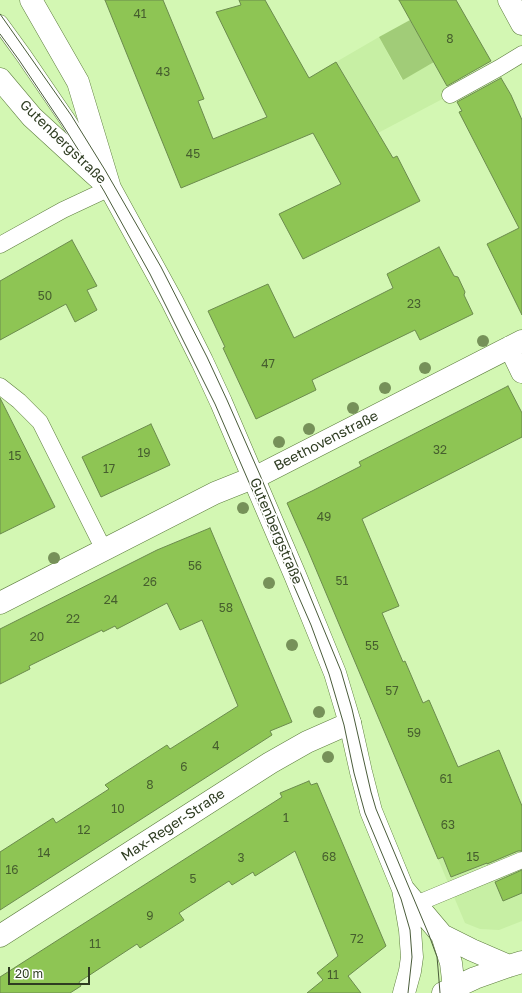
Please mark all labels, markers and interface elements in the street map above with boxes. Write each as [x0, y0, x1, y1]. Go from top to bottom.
house number: 41 [133, 7, 147, 21]
house number: 8 [446, 32, 454, 46]
house number: 43 [156, 65, 170, 79]
street label: Gutenbergstraße [16, 96, 110, 188]
house number: 45 [186, 147, 200, 161]
house number: 50 [38, 289, 52, 303]
house number: 23 [407, 297, 421, 311]
house number: 47 [261, 357, 275, 371]
street label: Beethovenstraße [271, 407, 381, 475]
house number: 32 [433, 443, 447, 457]
house number: 19 [137, 446, 151, 460]
house number: 15 [9, 449, 21, 463]
house number: 17 [103, 462, 115, 476]
street label: Gutenbergstraße [246, 475, 306, 587]
house number: 49 [317, 510, 331, 524]
house number: 56 [188, 559, 202, 573]
house number: 51 [336, 574, 348, 588]
house number: 26 [143, 575, 157, 589]
house number: 24 [104, 593, 118, 607]
house number: 58 [219, 601, 233, 615]
house number: 22 [66, 612, 80, 626]
house number: 20 [30, 630, 44, 644]
house number: 55 [365, 639, 379, 653]
house number: 57 [385, 684, 399, 698]
house number: 59 [407, 726, 421, 740]
house number: 4 [212, 739, 220, 753]
house number: 6 [180, 760, 188, 774]
house number: 61 [439, 772, 453, 786]
house number: 8 [146, 778, 154, 792]
street label: Max-Reger-Straße [118, 785, 228, 865]
house number: 10 [111, 802, 125, 816]
house number: 1 [283, 811, 289, 825]
house number: 63 [441, 818, 455, 832]
house number: 12 [78, 823, 90, 837]
house number: 14 [37, 846, 51, 860]
house number: 68 [322, 850, 336, 864]
house number: 15 [467, 850, 479, 864]
house number: 3 [237, 851, 245, 865]
house number: 16 [5, 863, 19, 877]
house number: 5 [190, 872, 196, 886]
house number: 9 [146, 909, 154, 923]
house number: 72 [350, 932, 364, 946]
house number: 11 [89, 937, 101, 951]
scale bar [10, 959, 92, 985]
text: 20 m [15, 966, 43, 981]
house number: 11 [327, 968, 339, 982]

